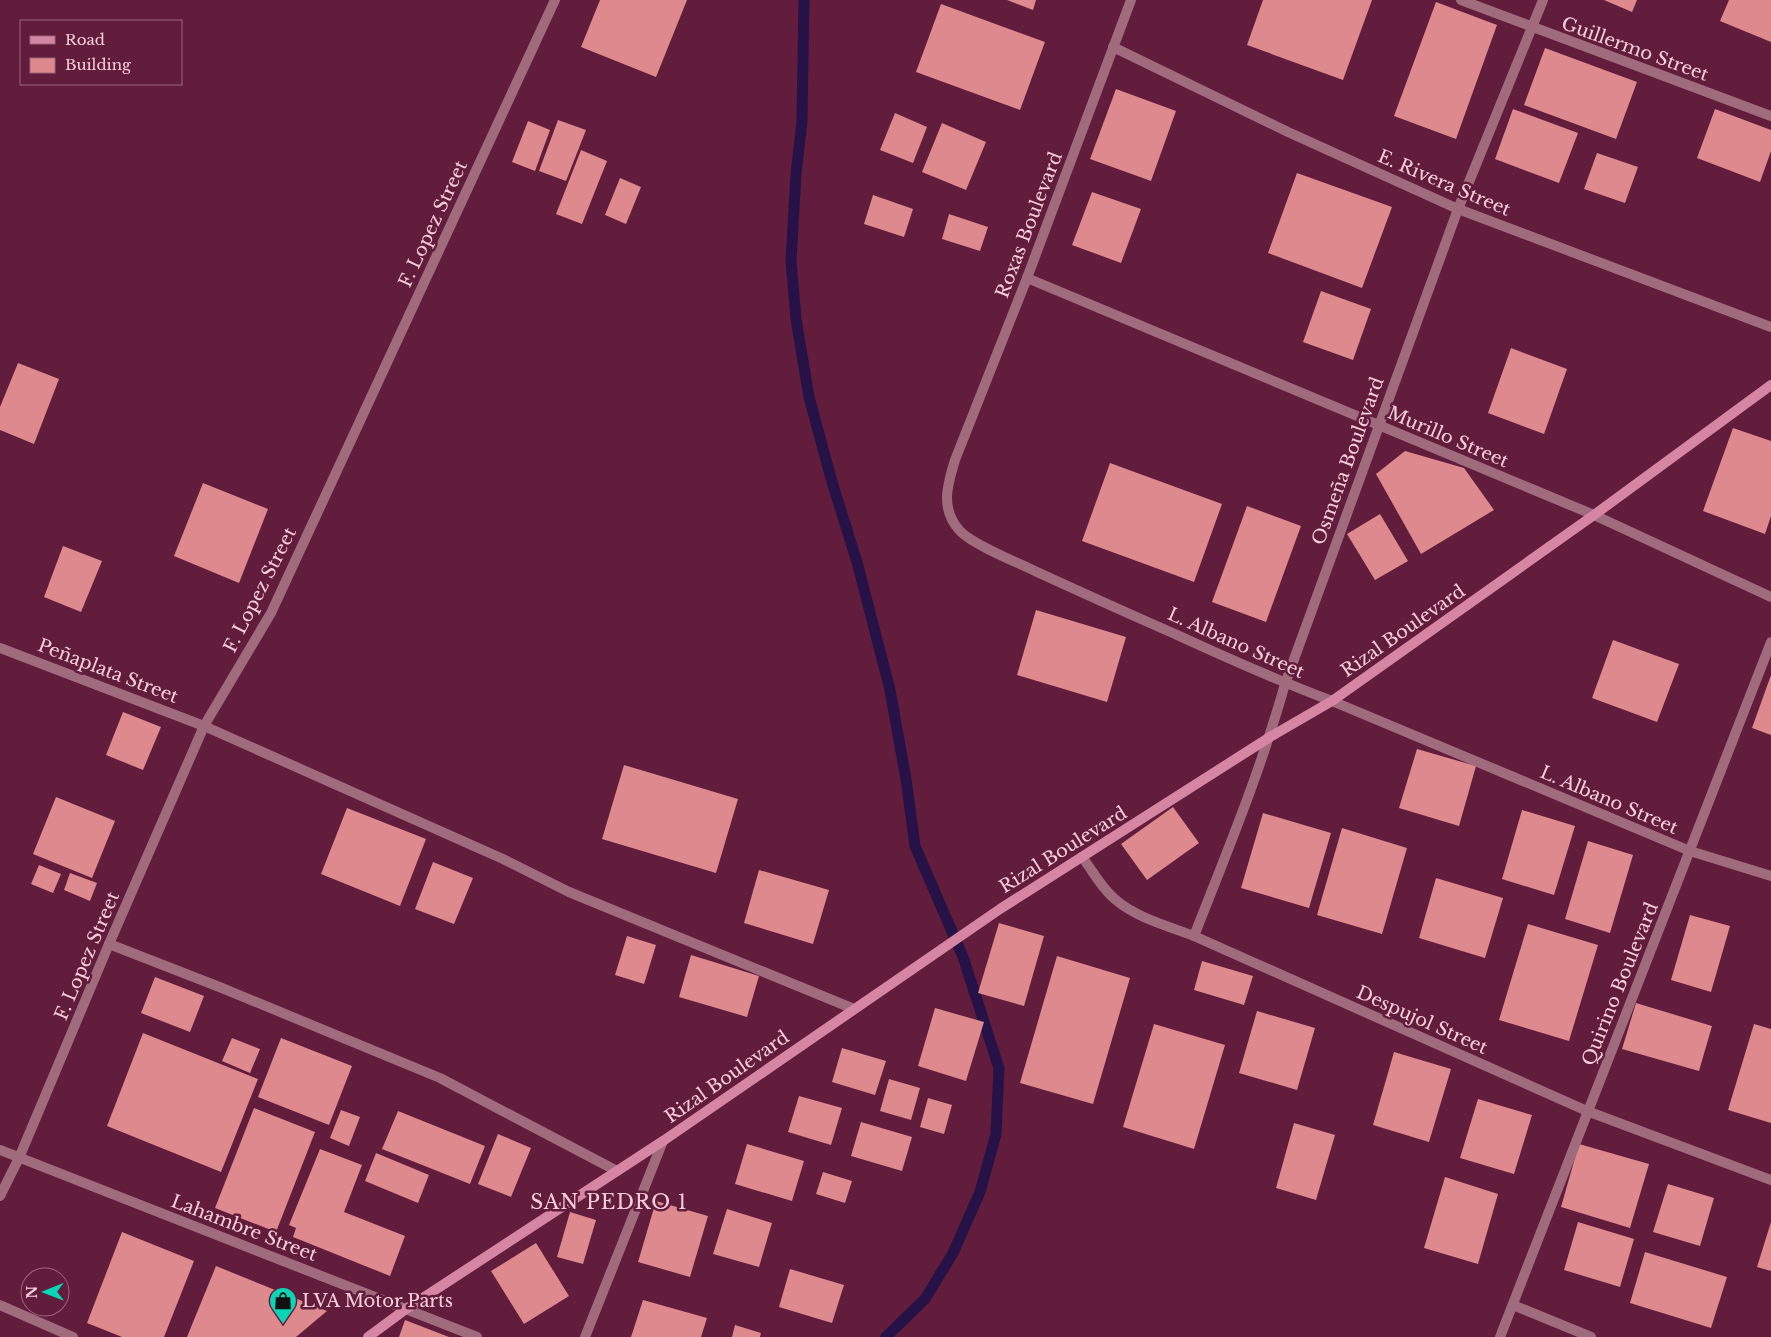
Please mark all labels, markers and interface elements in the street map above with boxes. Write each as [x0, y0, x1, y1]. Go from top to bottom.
street label: Guillermo Street [1558, 12, 1712, 86]
legend [20, 20, 182, 85]
text: Road [65, 30, 105, 49]
text: Building [65, 55, 132, 74]
street label: E. Rivera Street [1374, 145, 1514, 221]
street label: Roxas Boulevard [991, 149, 1067, 301]
street label: F. Lopez Street [394, 157, 472, 291]
street label: Osmeña Boulevard [1307, 374, 1389, 548]
street label: Murillo Street [1384, 402, 1512, 472]
street label: F. Lopez Street [219, 524, 301, 656]
street label: Rizal Boulevard [1337, 580, 1469, 682]
street label: L. Albano Street [1164, 603, 1308, 683]
street label: Peñaplata Street [35, 634, 181, 708]
street label: L. Albano Street [1537, 761, 1681, 839]
street label: Rizal Boulevard [995, 802, 1131, 898]
street label: F. Lopez Street [50, 888, 124, 1024]
street label: Quirino Boulevard [1577, 899, 1663, 1069]
street label: Despujol Street [1353, 981, 1491, 1059]
street label: Rizal Boulevard [661, 1026, 793, 1128]
street label: Lahambre Street [168, 1190, 320, 1266]
district label: SAN PEDRO 1 [530, 1190, 688, 1214]
north arrow [20, 1267, 70, 1317]
text: N [23, 1285, 41, 1299]
shop icon: LVA Motor Parts [268, 1286, 298, 1325]
place label: LVA Motor Parts [302, 1290, 453, 1312]

